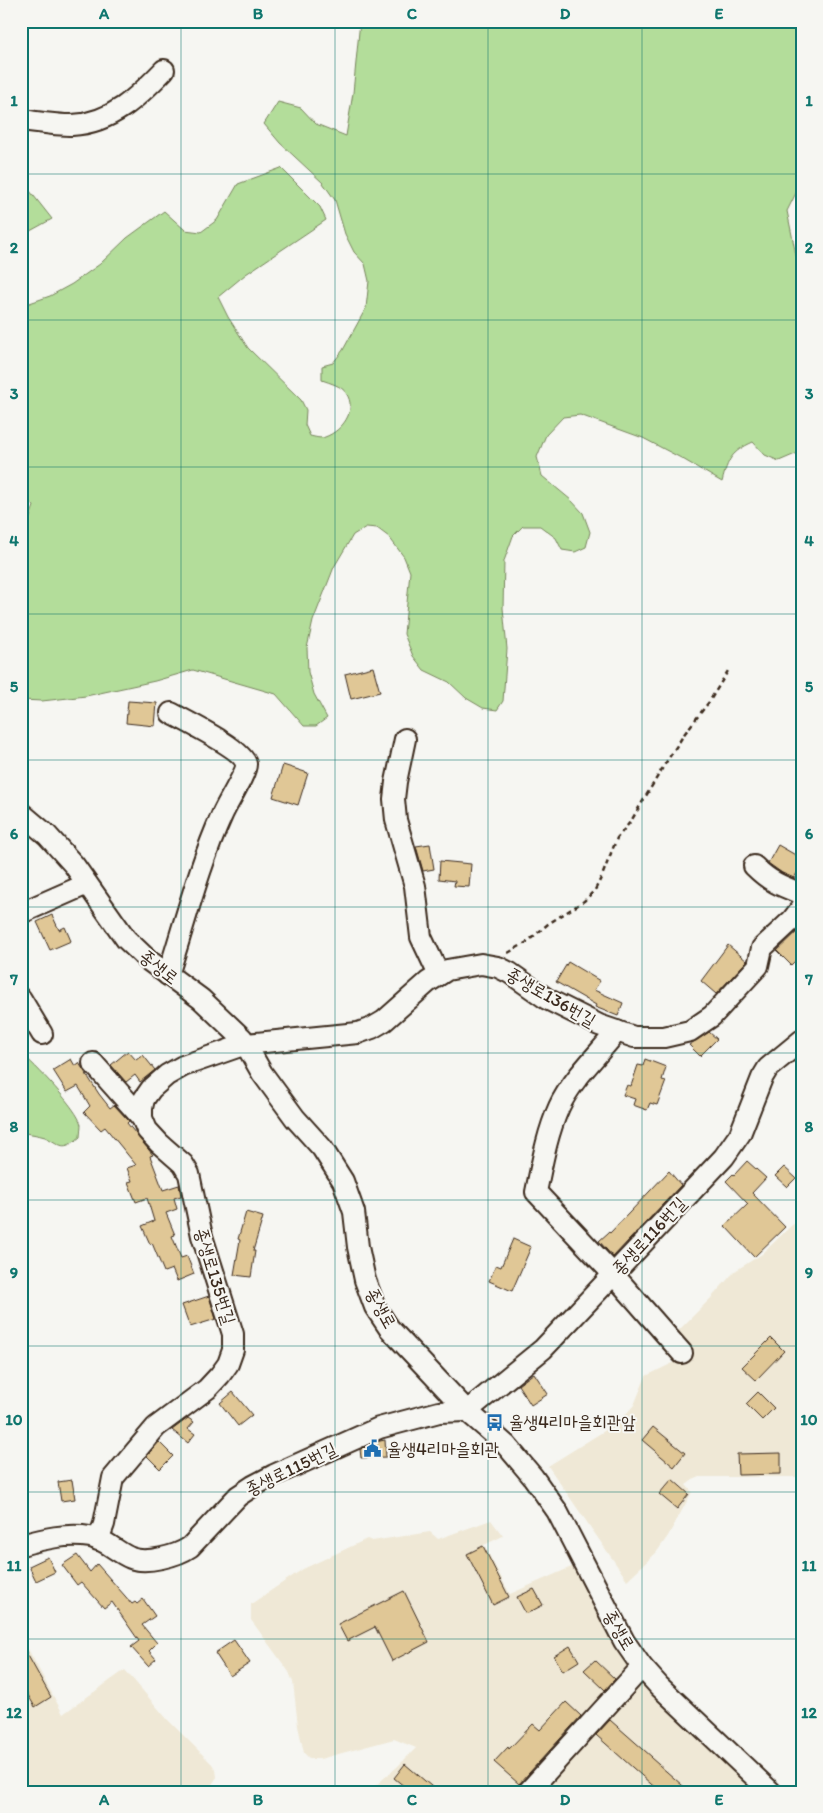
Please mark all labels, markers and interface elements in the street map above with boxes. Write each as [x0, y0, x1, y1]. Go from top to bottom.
text: A [98, 4, 110, 23]
text: B [253, 4, 264, 23]
text: C [407, 4, 418, 23]
text: D [560, 4, 571, 23]
text: E [715, 4, 724, 23]
text: 1 [10, 91, 18, 110]
text: 1 [805, 91, 813, 110]
text: 2 [10, 238, 19, 257]
text: 2 [805, 238, 814, 257]
text: 3 [10, 384, 19, 403]
text: 3 [805, 384, 814, 403]
text: 4 [9, 531, 19, 550]
text: 4 [804, 531, 814, 550]
text: 5 [10, 677, 19, 696]
text: 5 [805, 677, 814, 696]
text: 6 [10, 824, 19, 843]
text: 6 [805, 824, 814, 843]
street label: 종생로 [135, 945, 183, 989]
street label: 종생로136번길 [502, 962, 600, 1032]
text: 7 [9, 970, 18, 989]
text: 7 [804, 970, 813, 989]
text: 8 [10, 1117, 19, 1136]
text: 8 [805, 1117, 814, 1136]
street label: 종생로116번길 [607, 1192, 691, 1280]
street label: 종생로135번길 [190, 1225, 240, 1328]
text: 9 [10, 1263, 18, 1282]
text: 9 [805, 1263, 813, 1282]
street label: 종생로 [361, 1284, 401, 1332]
text: 10 [5, 1410, 23, 1429]
text: 10 [800, 1410, 818, 1429]
place label: 율생4리마을회관앞 [509, 1411, 636, 1433]
bus stop icon: 율생4리마을회관앞 [485, 1412, 505, 1432]
street label: 종생로115번길 [242, 1437, 341, 1500]
place label: 율생4리마을회관 [387, 1438, 499, 1460]
public building icon: 율생4리마을회관 [363, 1439, 383, 1459]
text: 11 [7, 1556, 22, 1575]
text: 11 [802, 1556, 817, 1575]
street label: 종생로 [598, 1606, 640, 1654]
text: 12 [6, 1703, 23, 1722]
text: 12 [801, 1703, 818, 1722]
text: A [98, 1790, 110, 1809]
text: B [253, 1790, 264, 1809]
text: C [407, 1790, 418, 1809]
text: D [560, 1790, 571, 1809]
text: E [715, 1790, 724, 1809]

